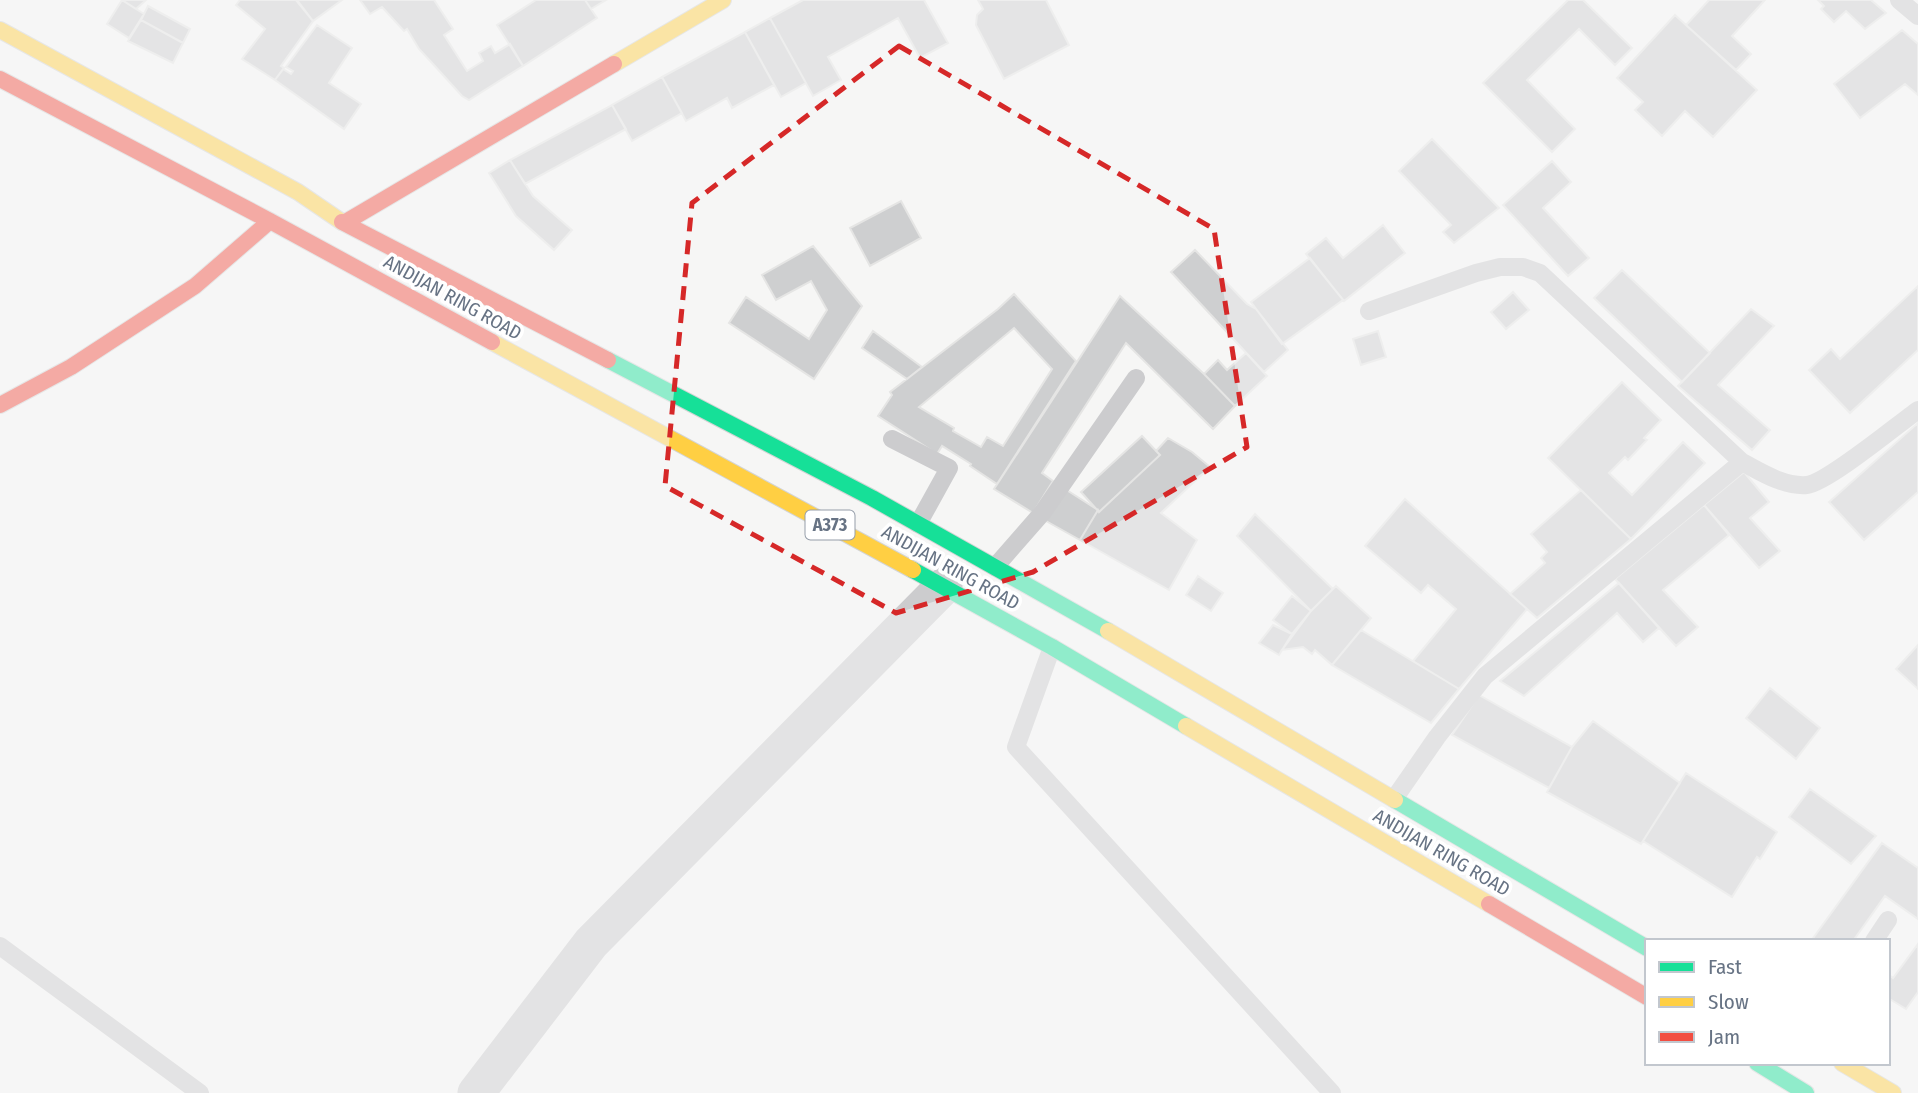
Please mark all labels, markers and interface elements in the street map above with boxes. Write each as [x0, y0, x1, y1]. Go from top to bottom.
street label: ANDIJAN RING ROAD [380, 250, 526, 345]
road number: A373 [806, 510, 854, 540]
street label: ANDIJAN RING ROAD [878, 520, 1024, 615]
street label: ANDIJAN RING ROAD [1369, 804, 1514, 901]
legend [1645, 939, 1890, 1065]
text: Fast [1708, 954, 1742, 980]
text: Slow [1708, 989, 1749, 1015]
text: Jam [1708, 1024, 1740, 1050]

